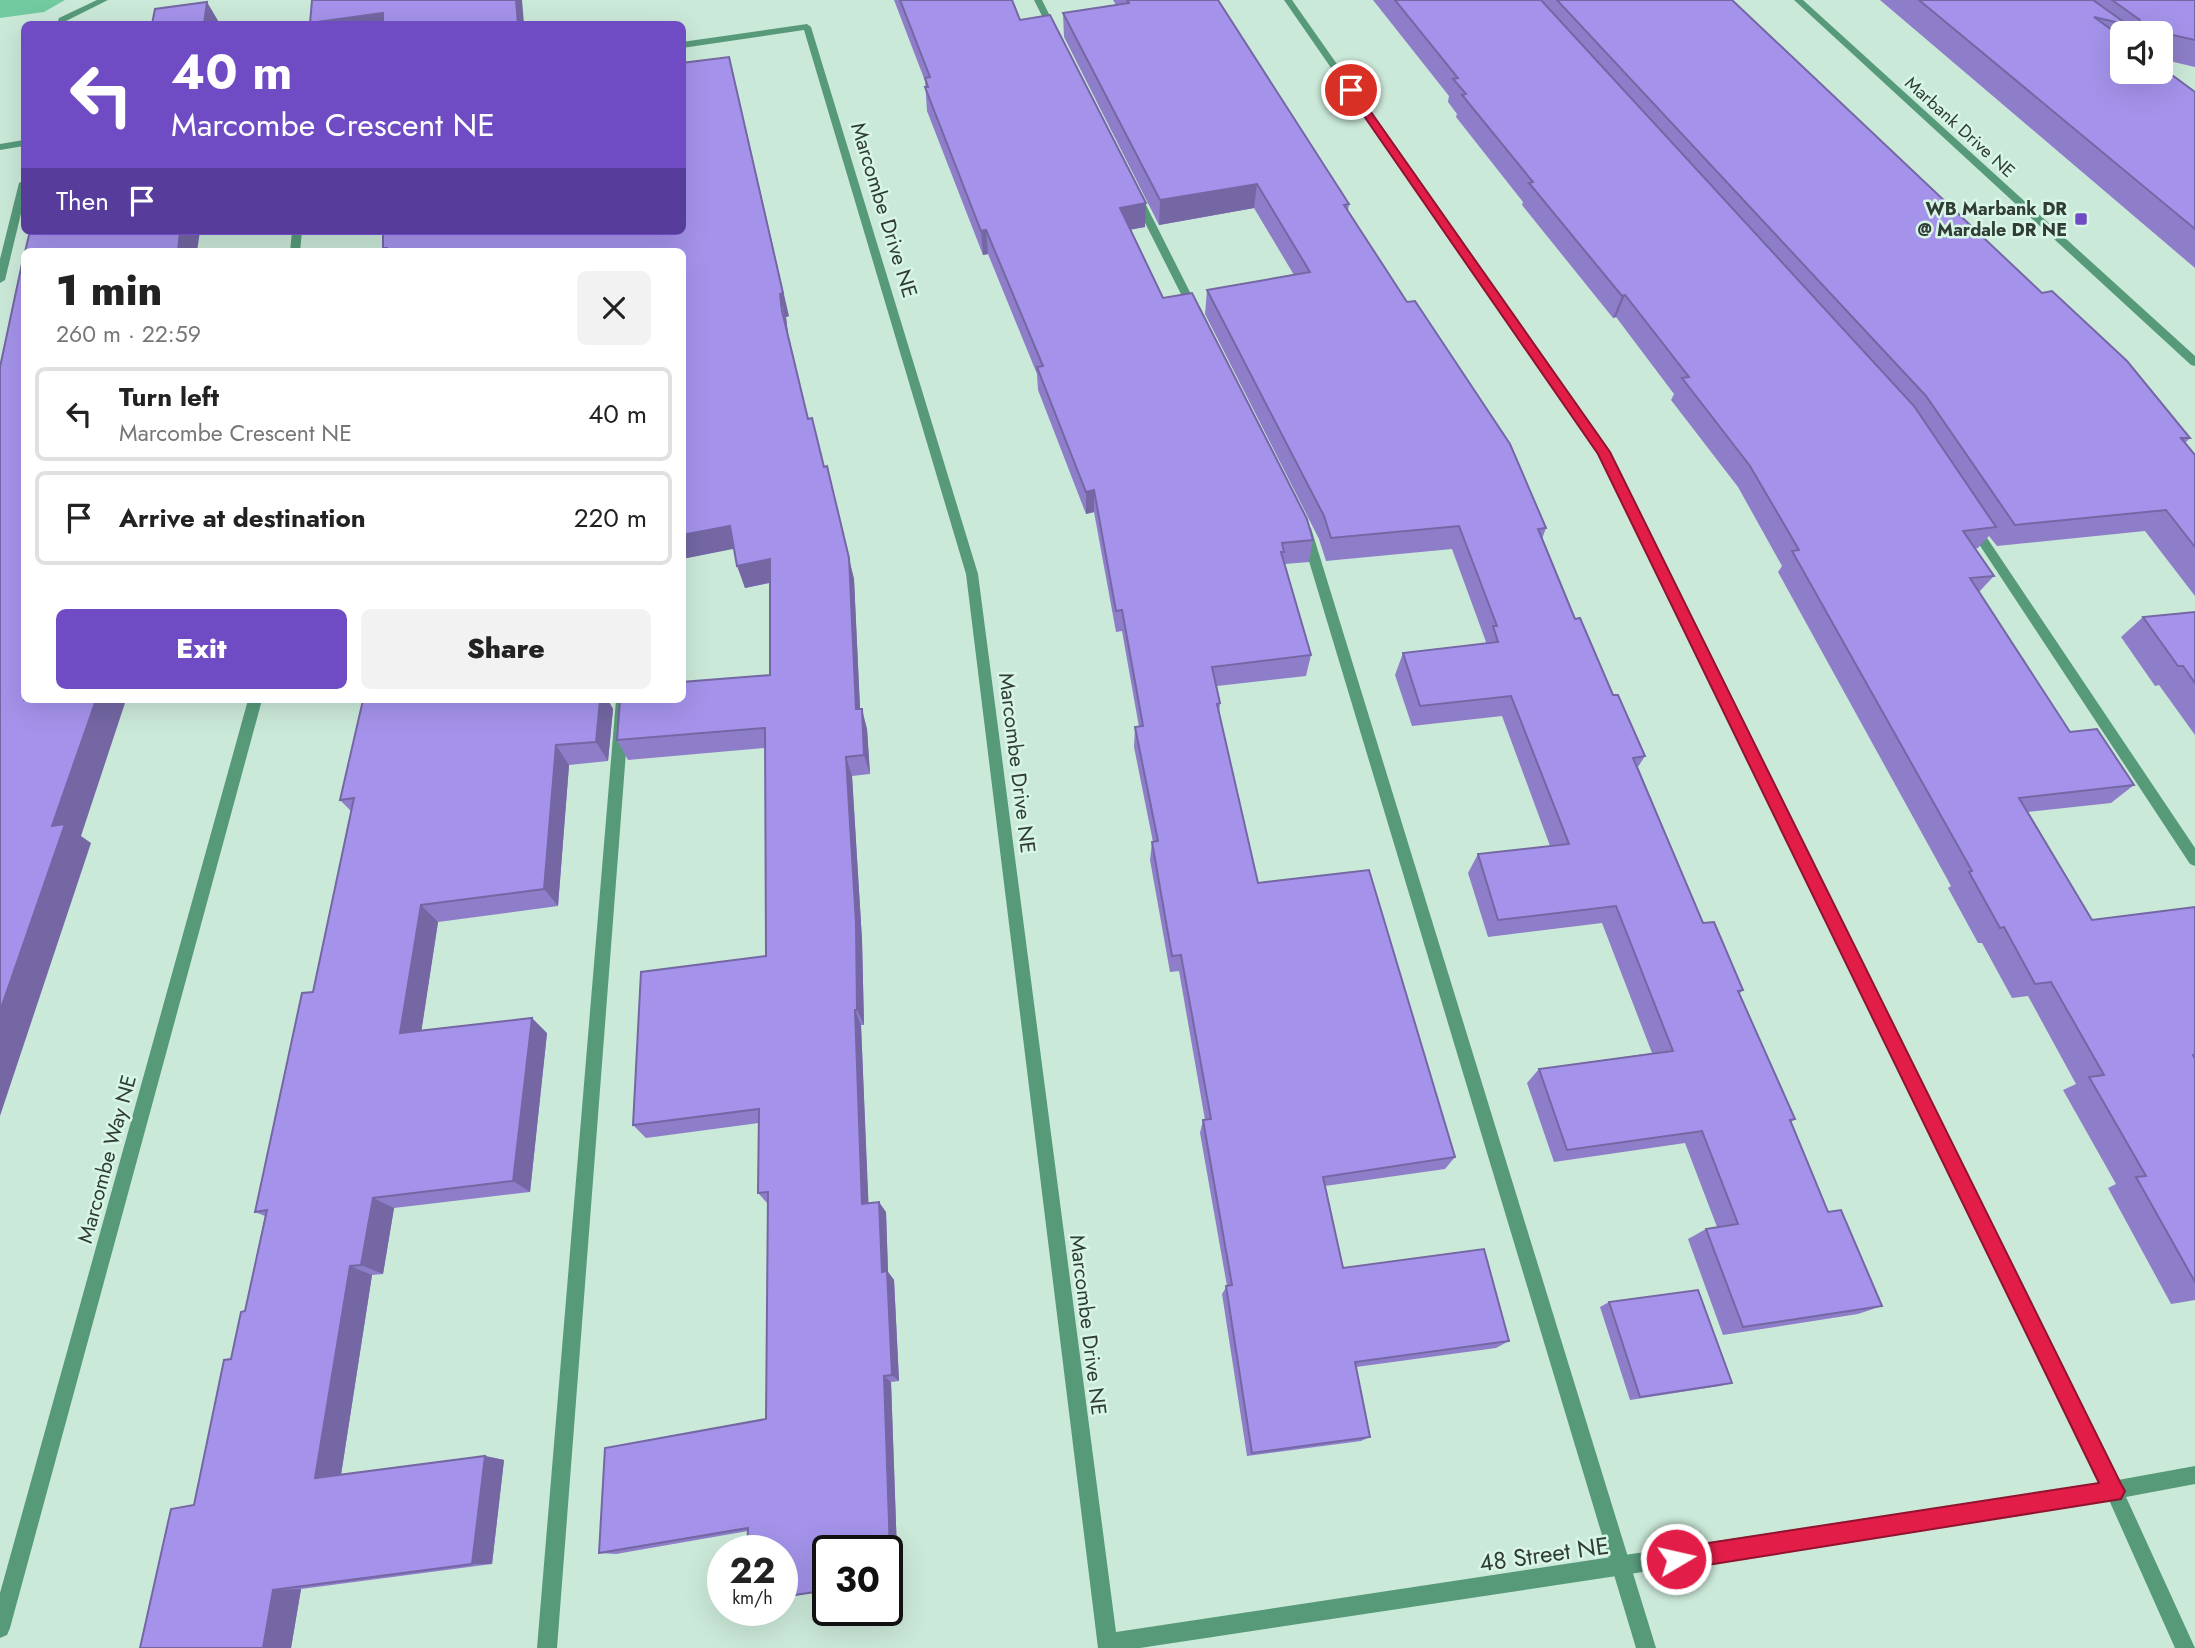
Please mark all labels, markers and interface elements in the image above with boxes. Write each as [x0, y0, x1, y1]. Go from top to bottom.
map controls [2110, 21, 2173, 84]
button: sound [2110, 21, 2173, 84]
text: 40 m [171, 37, 293, 107]
icon: left [56, 49, 147, 140]
pin [1321, 60, 1381, 120]
street label: Marbank Drive NE [1899, 70, 2021, 184]
icon: arrive [1332, 71, 1370, 109]
text: Marcombe Crescent NE [171, 102, 495, 148]
street label: Marcombe Drive NE [843, 119, 925, 301]
text: Then [56, 182, 109, 220]
icon: arrive [123, 182, 161, 220]
place label: WB Marbank DR @ Mardale DR NE [1918, 196, 2067, 243]
marker: WB Marbank DR @ Mardale DR NE [2073, 211, 2089, 227]
text: 1 min [56, 260, 162, 321]
button: close [577, 271, 651, 345]
text: 260 m · 22:59 [56, 317, 201, 351]
text: Turn left [119, 378, 219, 416]
icon: left [60, 395, 98, 433]
text: 40 m [588, 395, 647, 433]
text: Marcombe Crescent NE [119, 416, 352, 450]
icon: arrive [60, 499, 98, 537]
text: Arrive at destination [119, 499, 366, 537]
text: 220 m [574, 499, 647, 537]
button: Exit [56, 609, 347, 689]
button: Share [361, 609, 651, 689]
street label: Marcombe Drive NE [991, 671, 1043, 855]
street label: Marcombe Way NE [70, 1072, 144, 1246]
street label: Marcombe Drive NE [1062, 1233, 1114, 1417]
position arrow [1639, 1522, 1713, 1596]
street label: 48 Street NE [1477, 1528, 1611, 1580]
speed limit sign: 30 [812, 1535, 903, 1626]
text: 22 [730, 1546, 775, 1596]
text: km/h [732, 1585, 773, 1611]

